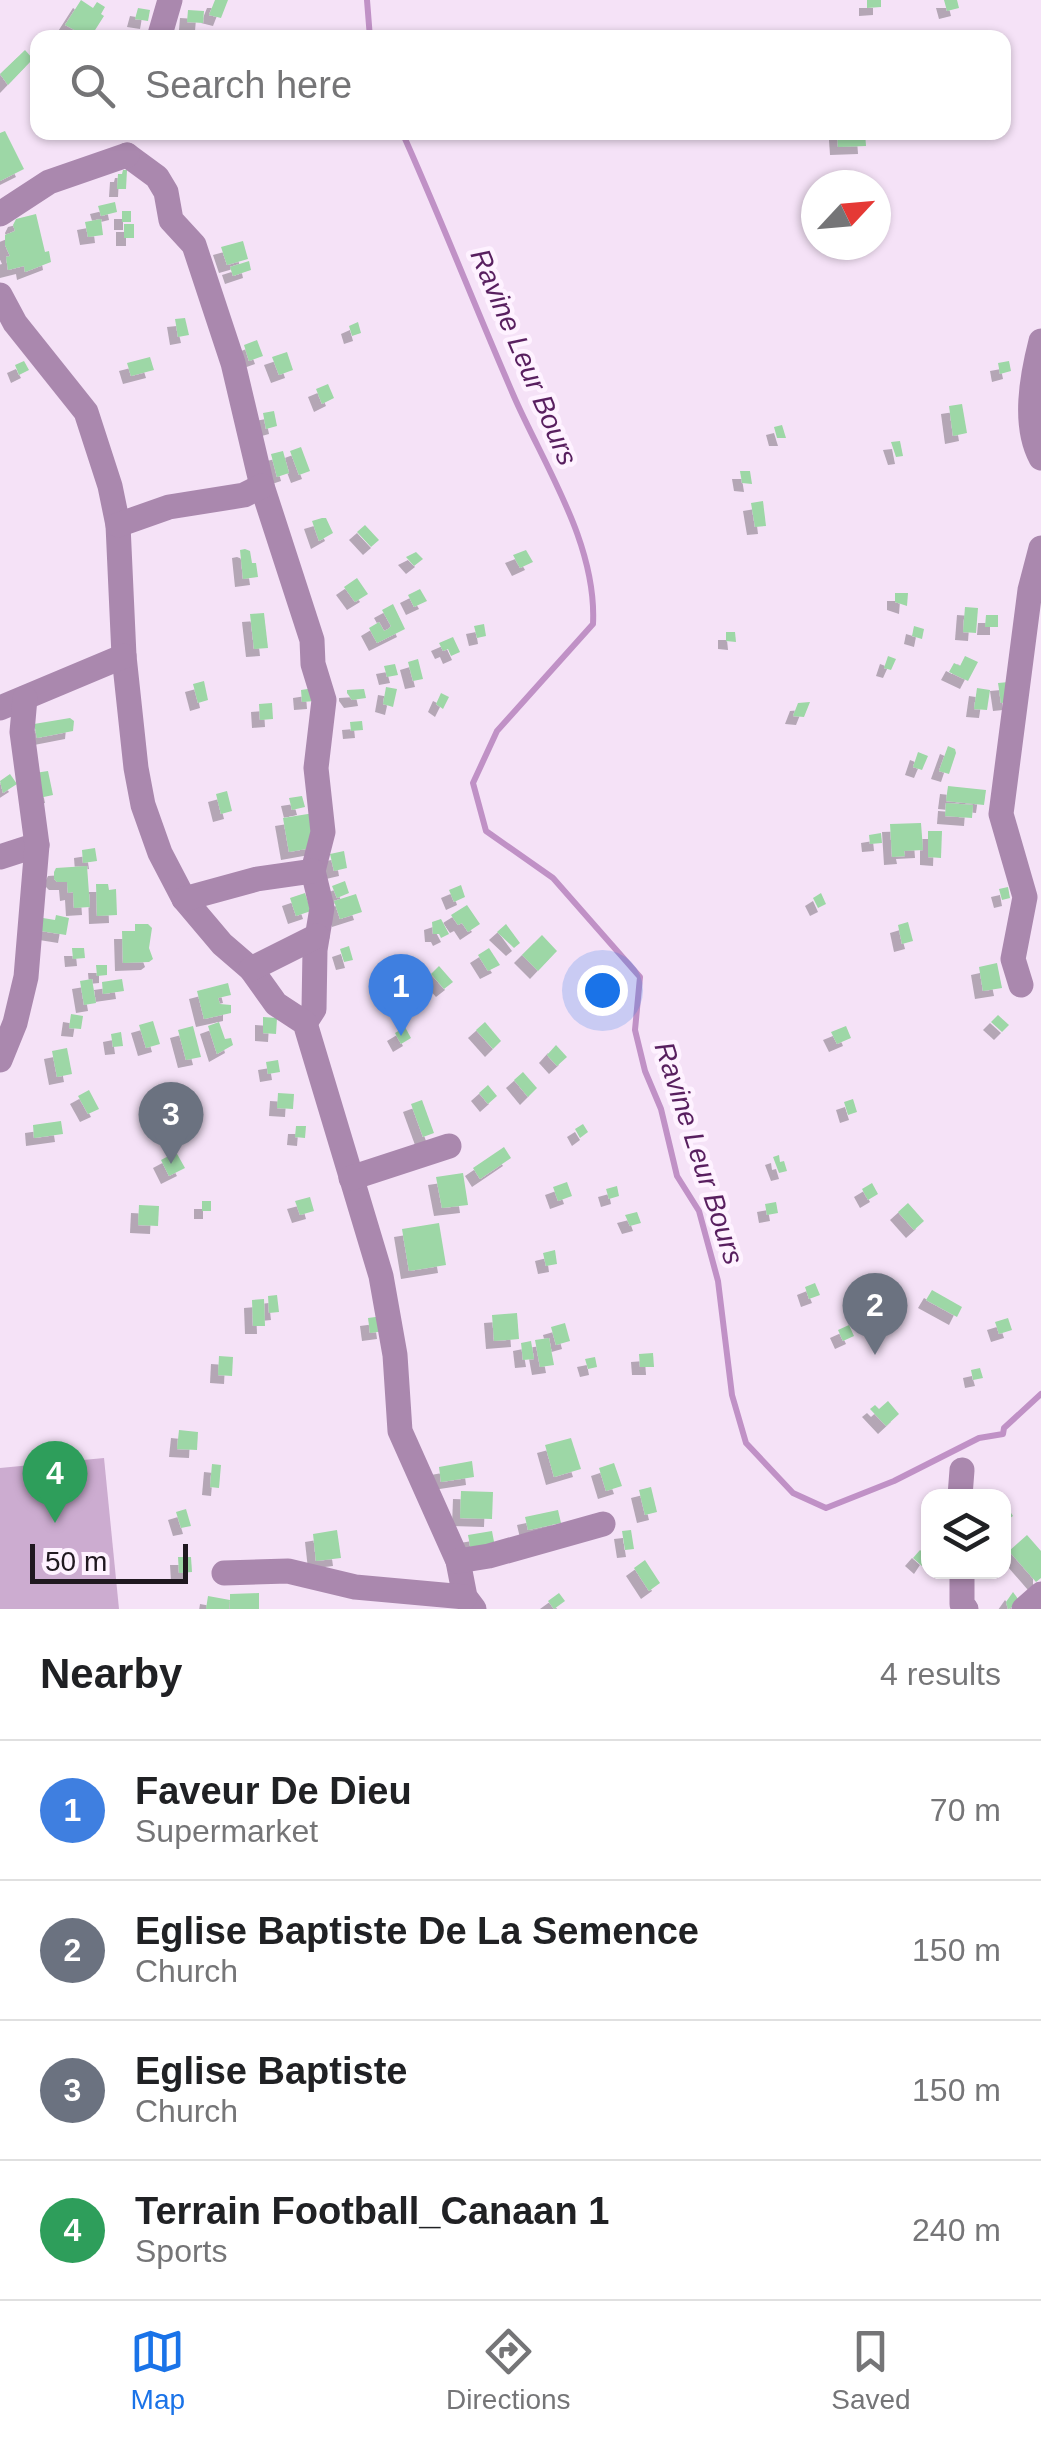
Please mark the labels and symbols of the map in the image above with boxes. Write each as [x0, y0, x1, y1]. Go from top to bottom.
north arrow [801, 170, 891, 260]
water label: Ravine Leur Bours [464, 244, 584, 470]
pin: 1 [368, 954, 434, 1036]
your location [577, 965, 628, 1016]
water label: Ravine Leur Bours [648, 1038, 750, 1268]
pin: 3 [138, 1082, 204, 1164]
pin: 2 [842, 1272, 908, 1355]
pin: 4 [22, 1440, 88, 1523]
scale bar [30, 1539, 188, 1584]

